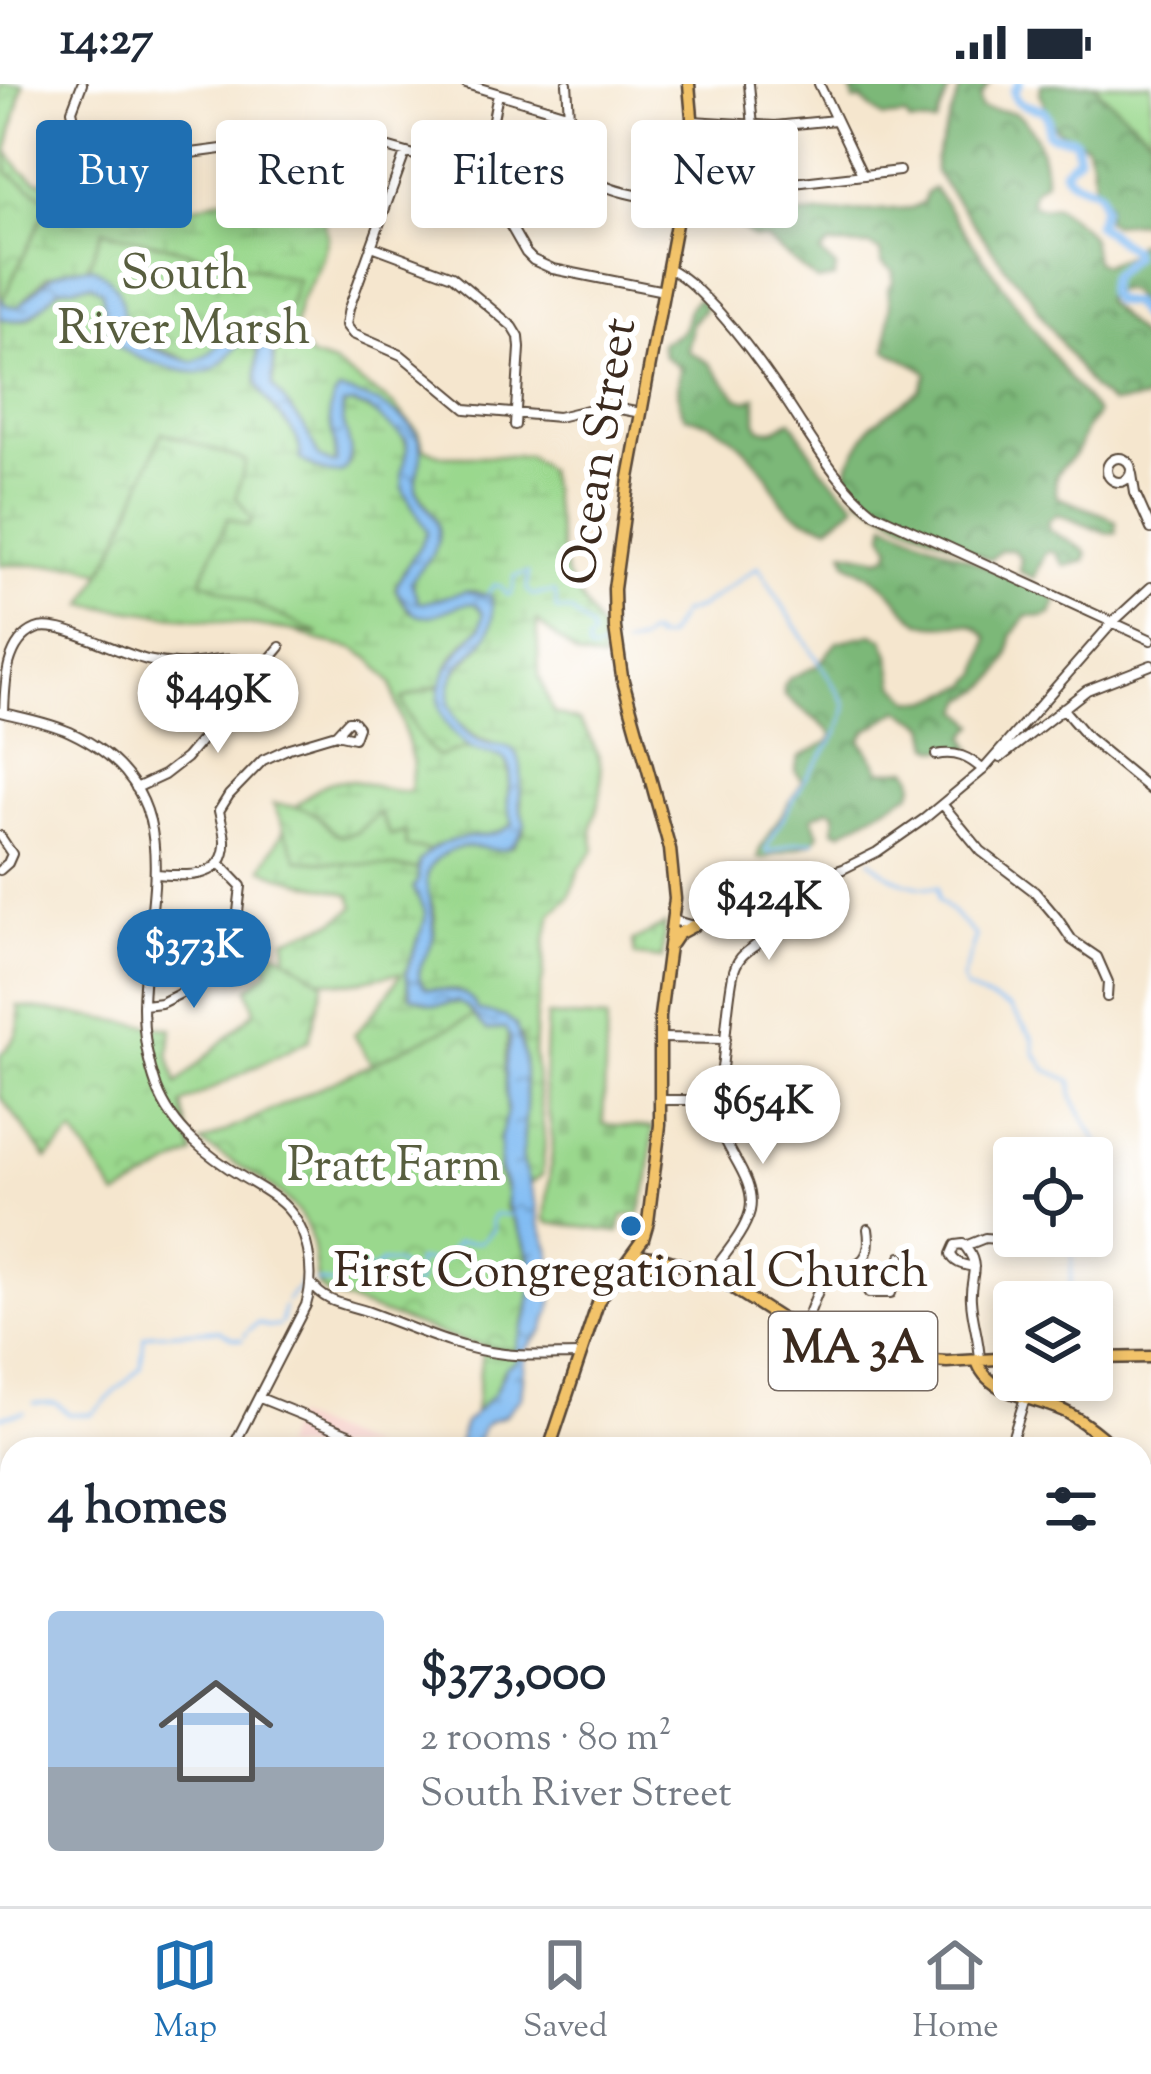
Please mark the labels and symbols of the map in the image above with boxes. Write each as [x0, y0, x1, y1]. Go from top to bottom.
park label: South River Marsh [58, 242, 310, 366]
street label: Ocean Street [547, 313, 657, 591]
pin: $449K [134, 654, 302, 756]
pin: $424K [685, 861, 853, 963]
pin: $373K [110, 909, 278, 1011]
pin: $654K [679, 1065, 847, 1167]
park label: Pratt Farm [287, 1134, 501, 1203]
marker: First Congregational Church [618, 1213, 644, 1239]
place label: First Congregational Church [333, 1240, 929, 1309]
road number: MA 3A [769, 1312, 937, 1390]

